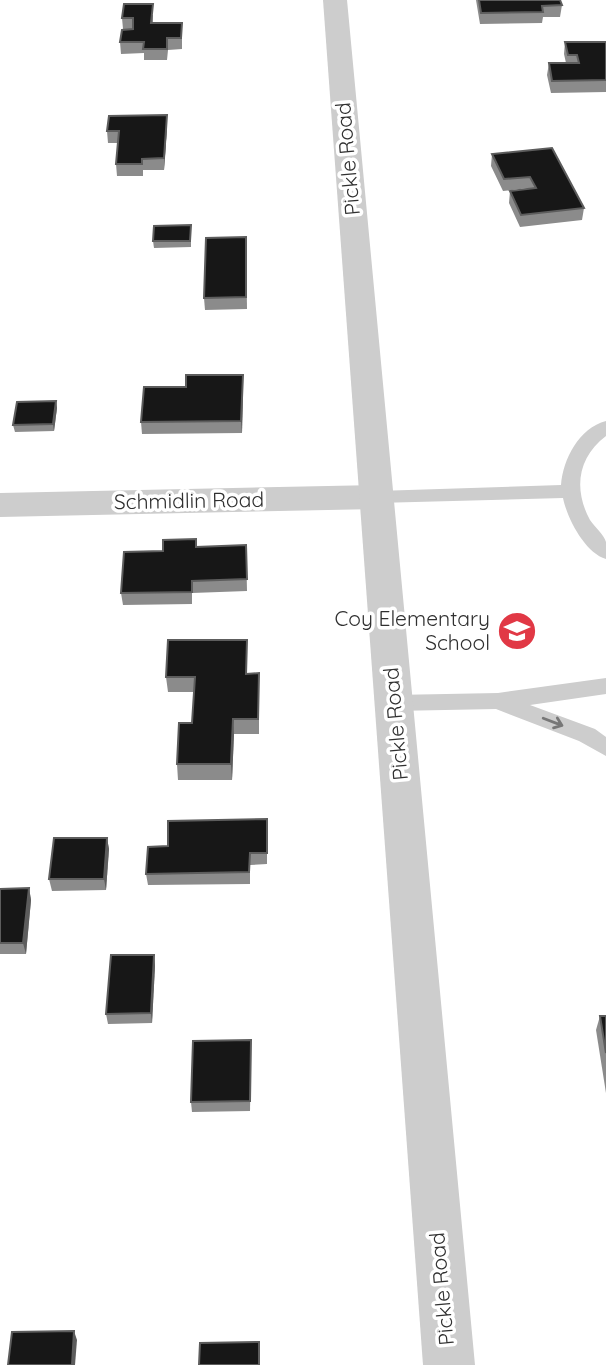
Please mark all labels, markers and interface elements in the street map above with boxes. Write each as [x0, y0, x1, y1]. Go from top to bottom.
street label: Pickle Road [329, 101, 365, 217]
street label: Schmidlin Road [114, 486, 264, 514]
place label: Coy Elementary School [335, 605, 490, 655]
school or university icon: Coy Elementary School [496, 610, 538, 652]
street label: Pickle Road [377, 666, 413, 782]
one-way arrow [542, 717, 563, 730]
street label: Pickle Road [423, 1231, 459, 1347]

